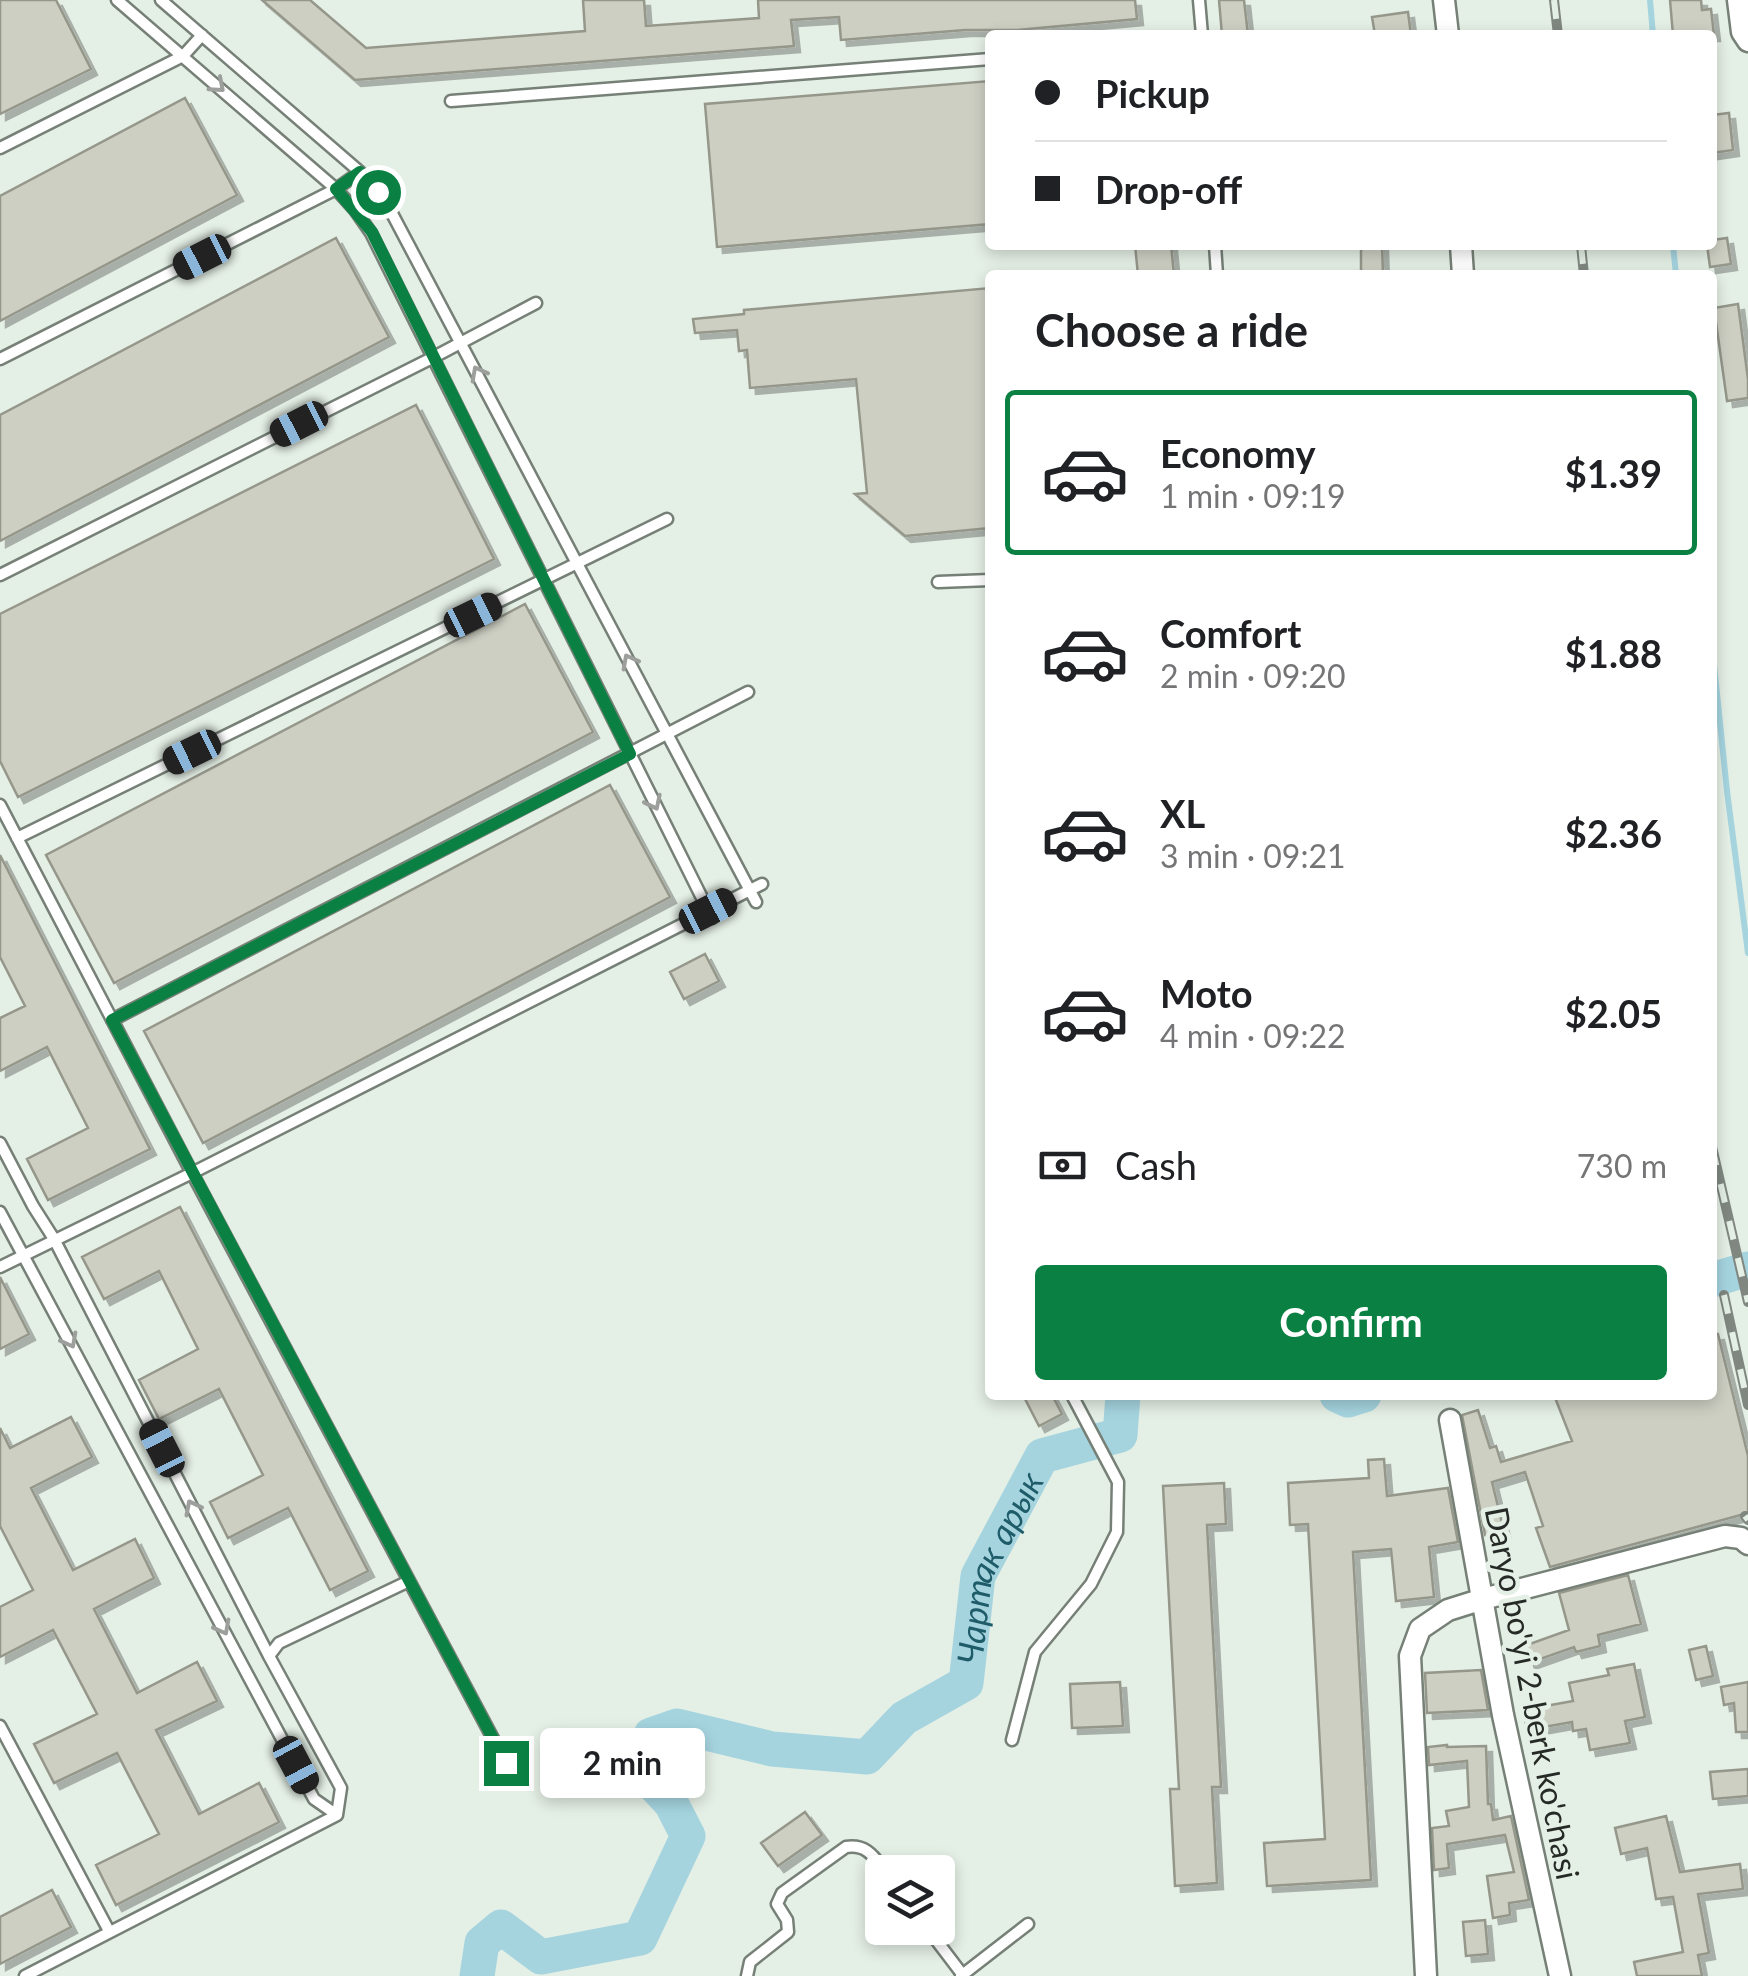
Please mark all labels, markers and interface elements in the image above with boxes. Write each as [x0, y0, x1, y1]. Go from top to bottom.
text: Pickup [1095, 70, 1210, 116]
one-way arrow [207, 74, 225, 92]
text: Drop-off [1095, 166, 1242, 212]
route start [356, 170, 401, 215]
car [168, 230, 236, 284]
text: Choose a ride [1035, 303, 1308, 357]
one-way arrow [471, 366, 490, 384]
car [265, 397, 333, 451]
icon: car [1040, 428, 1130, 518]
text: Economy [1160, 430, 1315, 476]
text: $1.39 [1565, 450, 1662, 496]
text: 1 min · 09:19 [1160, 476, 1346, 515]
car [439, 588, 507, 642]
icon: car [1040, 608, 1130, 698]
text: Comfort [1160, 610, 1301, 656]
text: $1.88 [1565, 630, 1662, 676]
one-way arrow [622, 653, 641, 671]
text: 2 min · 09:20 [1160, 656, 1346, 695]
car [158, 725, 226, 779]
icon: car [1040, 788, 1130, 878]
text: XL [1160, 790, 1205, 836]
one-way arrow [642, 793, 662, 811]
text: $2.36 [1565, 810, 1662, 856]
text: 3 min · 09:21 [1160, 836, 1346, 875]
car [674, 884, 742, 938]
icon: car [1040, 968, 1130, 1058]
text: Moto [1160, 970, 1253, 1016]
text: $2.05 [1565, 990, 1662, 1036]
text: 4 min · 09:22 [1160, 1016, 1346, 1055]
icon: cash [1035, 1138, 1090, 1193]
text: Cash [1115, 1142, 1197, 1188]
text: 730 m [1577, 1146, 1667, 1185]
button: Confirm [1035, 1265, 1667, 1380]
one-way arrow [58, 1330, 77, 1348]
car [135, 1414, 189, 1482]
water label: Чартак арык [947, 1464, 1051, 1666]
one-way arrow [185, 1499, 204, 1517]
street label: Daryo bo'yi 2-berk ko'chasi [1478, 1503, 1588, 1883]
one-way arrow [211, 1617, 230, 1635]
callout: 2 min [541, 1728, 706, 1798]
car [269, 1731, 323, 1799]
route end [484, 1741, 529, 1786]
text: 2 min [583, 1743, 662, 1782]
map controls [865, 1855, 955, 1945]
button: layers [865, 1855, 955, 1945]

